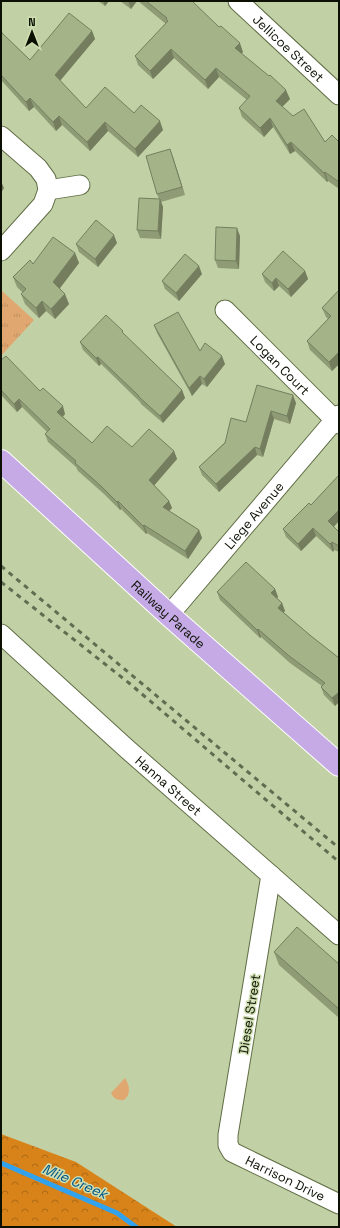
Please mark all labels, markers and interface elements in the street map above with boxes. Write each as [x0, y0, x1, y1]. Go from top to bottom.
street label: Jellicoe Street [249, 11, 327, 86]
north arrow [12, 12, 52, 52]
text: N [28, 15, 36, 29]
street label: Logan Court [246, 332, 313, 399]
street label: Liege Avenue [221, 478, 288, 553]
street label: Railway Parade [128, 577, 209, 652]
street label: Hanna Street [132, 752, 205, 820]
street label: Diesel Street [235, 973, 264, 1055]
street label: Harrison Drive [243, 1152, 328, 1205]
water label: Mile Creek [40, 1159, 112, 1203]

